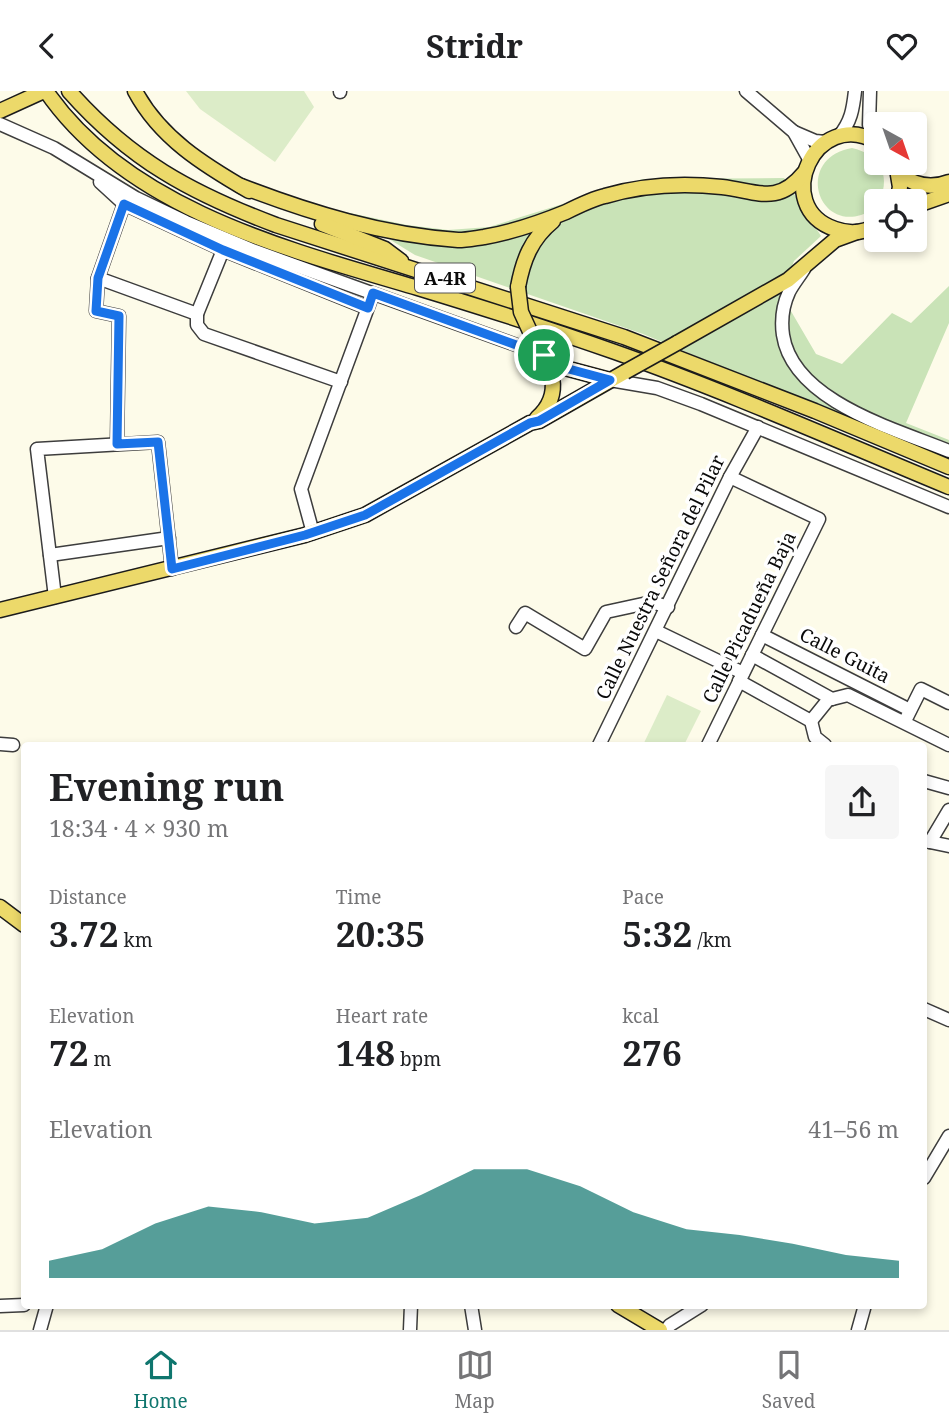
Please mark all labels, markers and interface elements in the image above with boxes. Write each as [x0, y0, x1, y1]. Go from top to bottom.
text: Stridr [426, 24, 523, 67]
icon: back [28, 27, 66, 65]
icon: heart [883, 27, 921, 65]
north arrow [864, 112, 928, 175]
map controls [864, 112, 927, 252]
button: locate [864, 189, 927, 252]
road number: A-4R [415, 263, 475, 293]
pin [514, 325, 574, 385]
icon: arrive [525, 336, 563, 374]
street label: Calle Nuestra Señora del Pilar [589, 450, 731, 704]
street label: Calle Picadueña Baja [696, 527, 802, 707]
street label: Calle Guita [795, 621, 895, 689]
text: Evening run [49, 760, 284, 812]
button: share [825, 765, 899, 839]
text: 18:34 · 4 × 930 m [49, 812, 229, 844]
text: Distance [49, 884, 127, 910]
text: Time [336, 884, 382, 910]
text: Pace [622, 884, 664, 910]
text: 3.72 [49, 910, 119, 957]
text: 20:35 [336, 910, 425, 957]
text: 5:32 [622, 910, 692, 957]
text: km [119, 927, 153, 953]
text: /km [692, 927, 732, 953]
text: Elevation [49, 1003, 135, 1029]
text: Heart rate [336, 1003, 428, 1029]
text: kcal [622, 1003, 659, 1029]
text: 72 [49, 1029, 89, 1076]
text: 148 [336, 1029, 395, 1076]
text: 276 [622, 1029, 682, 1076]
text: m [89, 1046, 111, 1072]
text: bpm [395, 1046, 441, 1072]
text: Elevation [49, 1113, 153, 1145]
text: 41–56 m [808, 1113, 899, 1145]
tab: Home [133, 1346, 188, 1414]
tab: Map [455, 1346, 495, 1414]
tab: Saved [762, 1346, 816, 1414]

